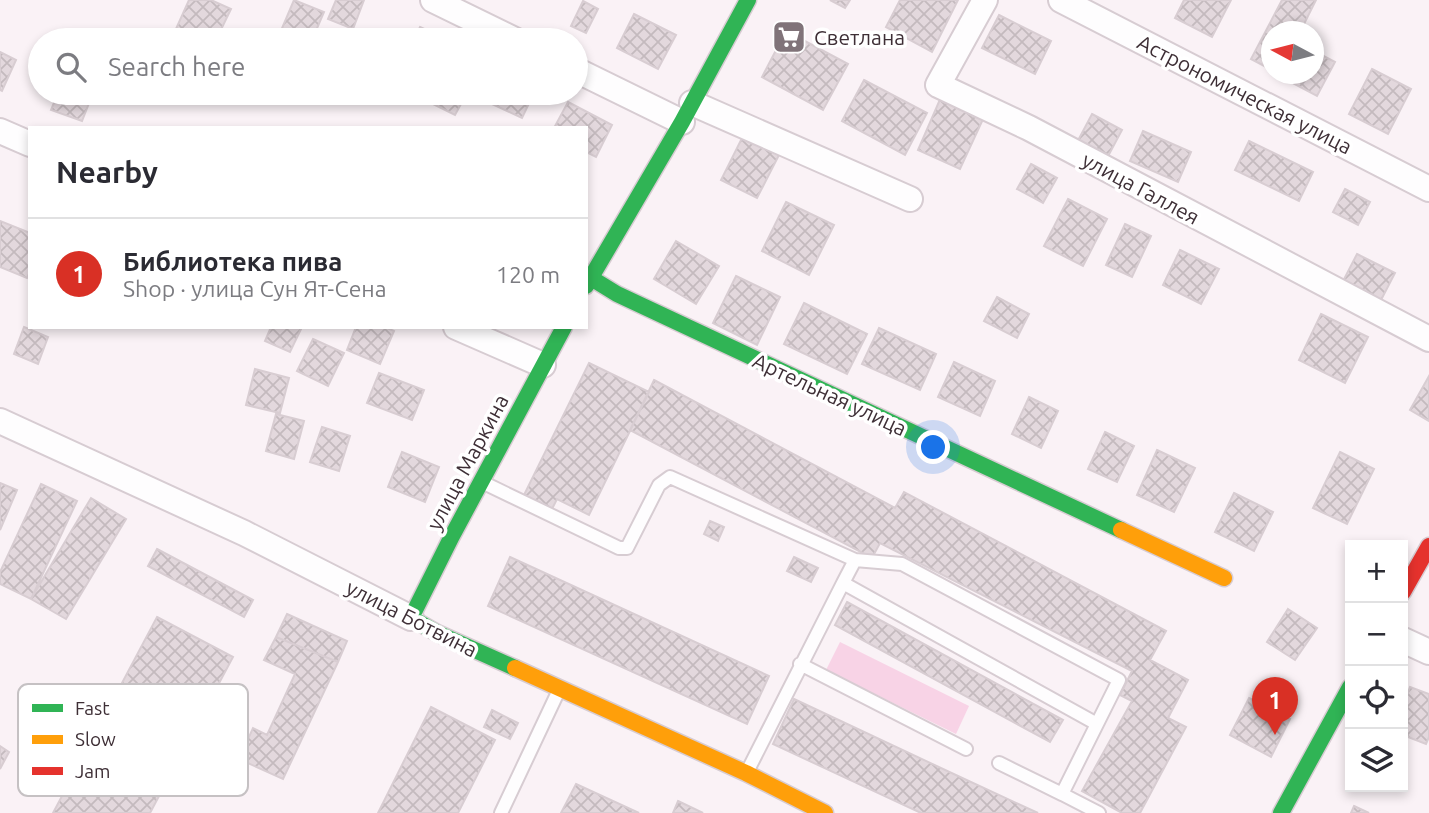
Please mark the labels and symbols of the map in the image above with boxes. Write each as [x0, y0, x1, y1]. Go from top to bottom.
supermarket icon: Светлана [770, 18, 808, 56]
north arrow [1261, 21, 1324, 84]
place label: Светлана [814, 25, 905, 49]
street label: Астрономическая улица [1134, 29, 1356, 159]
street label: улица Галлея [1078, 147, 1204, 229]
street label: Артельная улица [749, 348, 911, 440]
street label: улица Маркина [421, 390, 513, 534]
your location [916, 430, 950, 464]
street label: улица Ботвина [342, 575, 482, 661]
pin: 1 [1252, 677, 1298, 735]
legend [18, 684, 248, 796]
text: Fast [75, 697, 110, 719]
text: Slow [75, 728, 116, 750]
text: Jam [75, 760, 111, 782]

